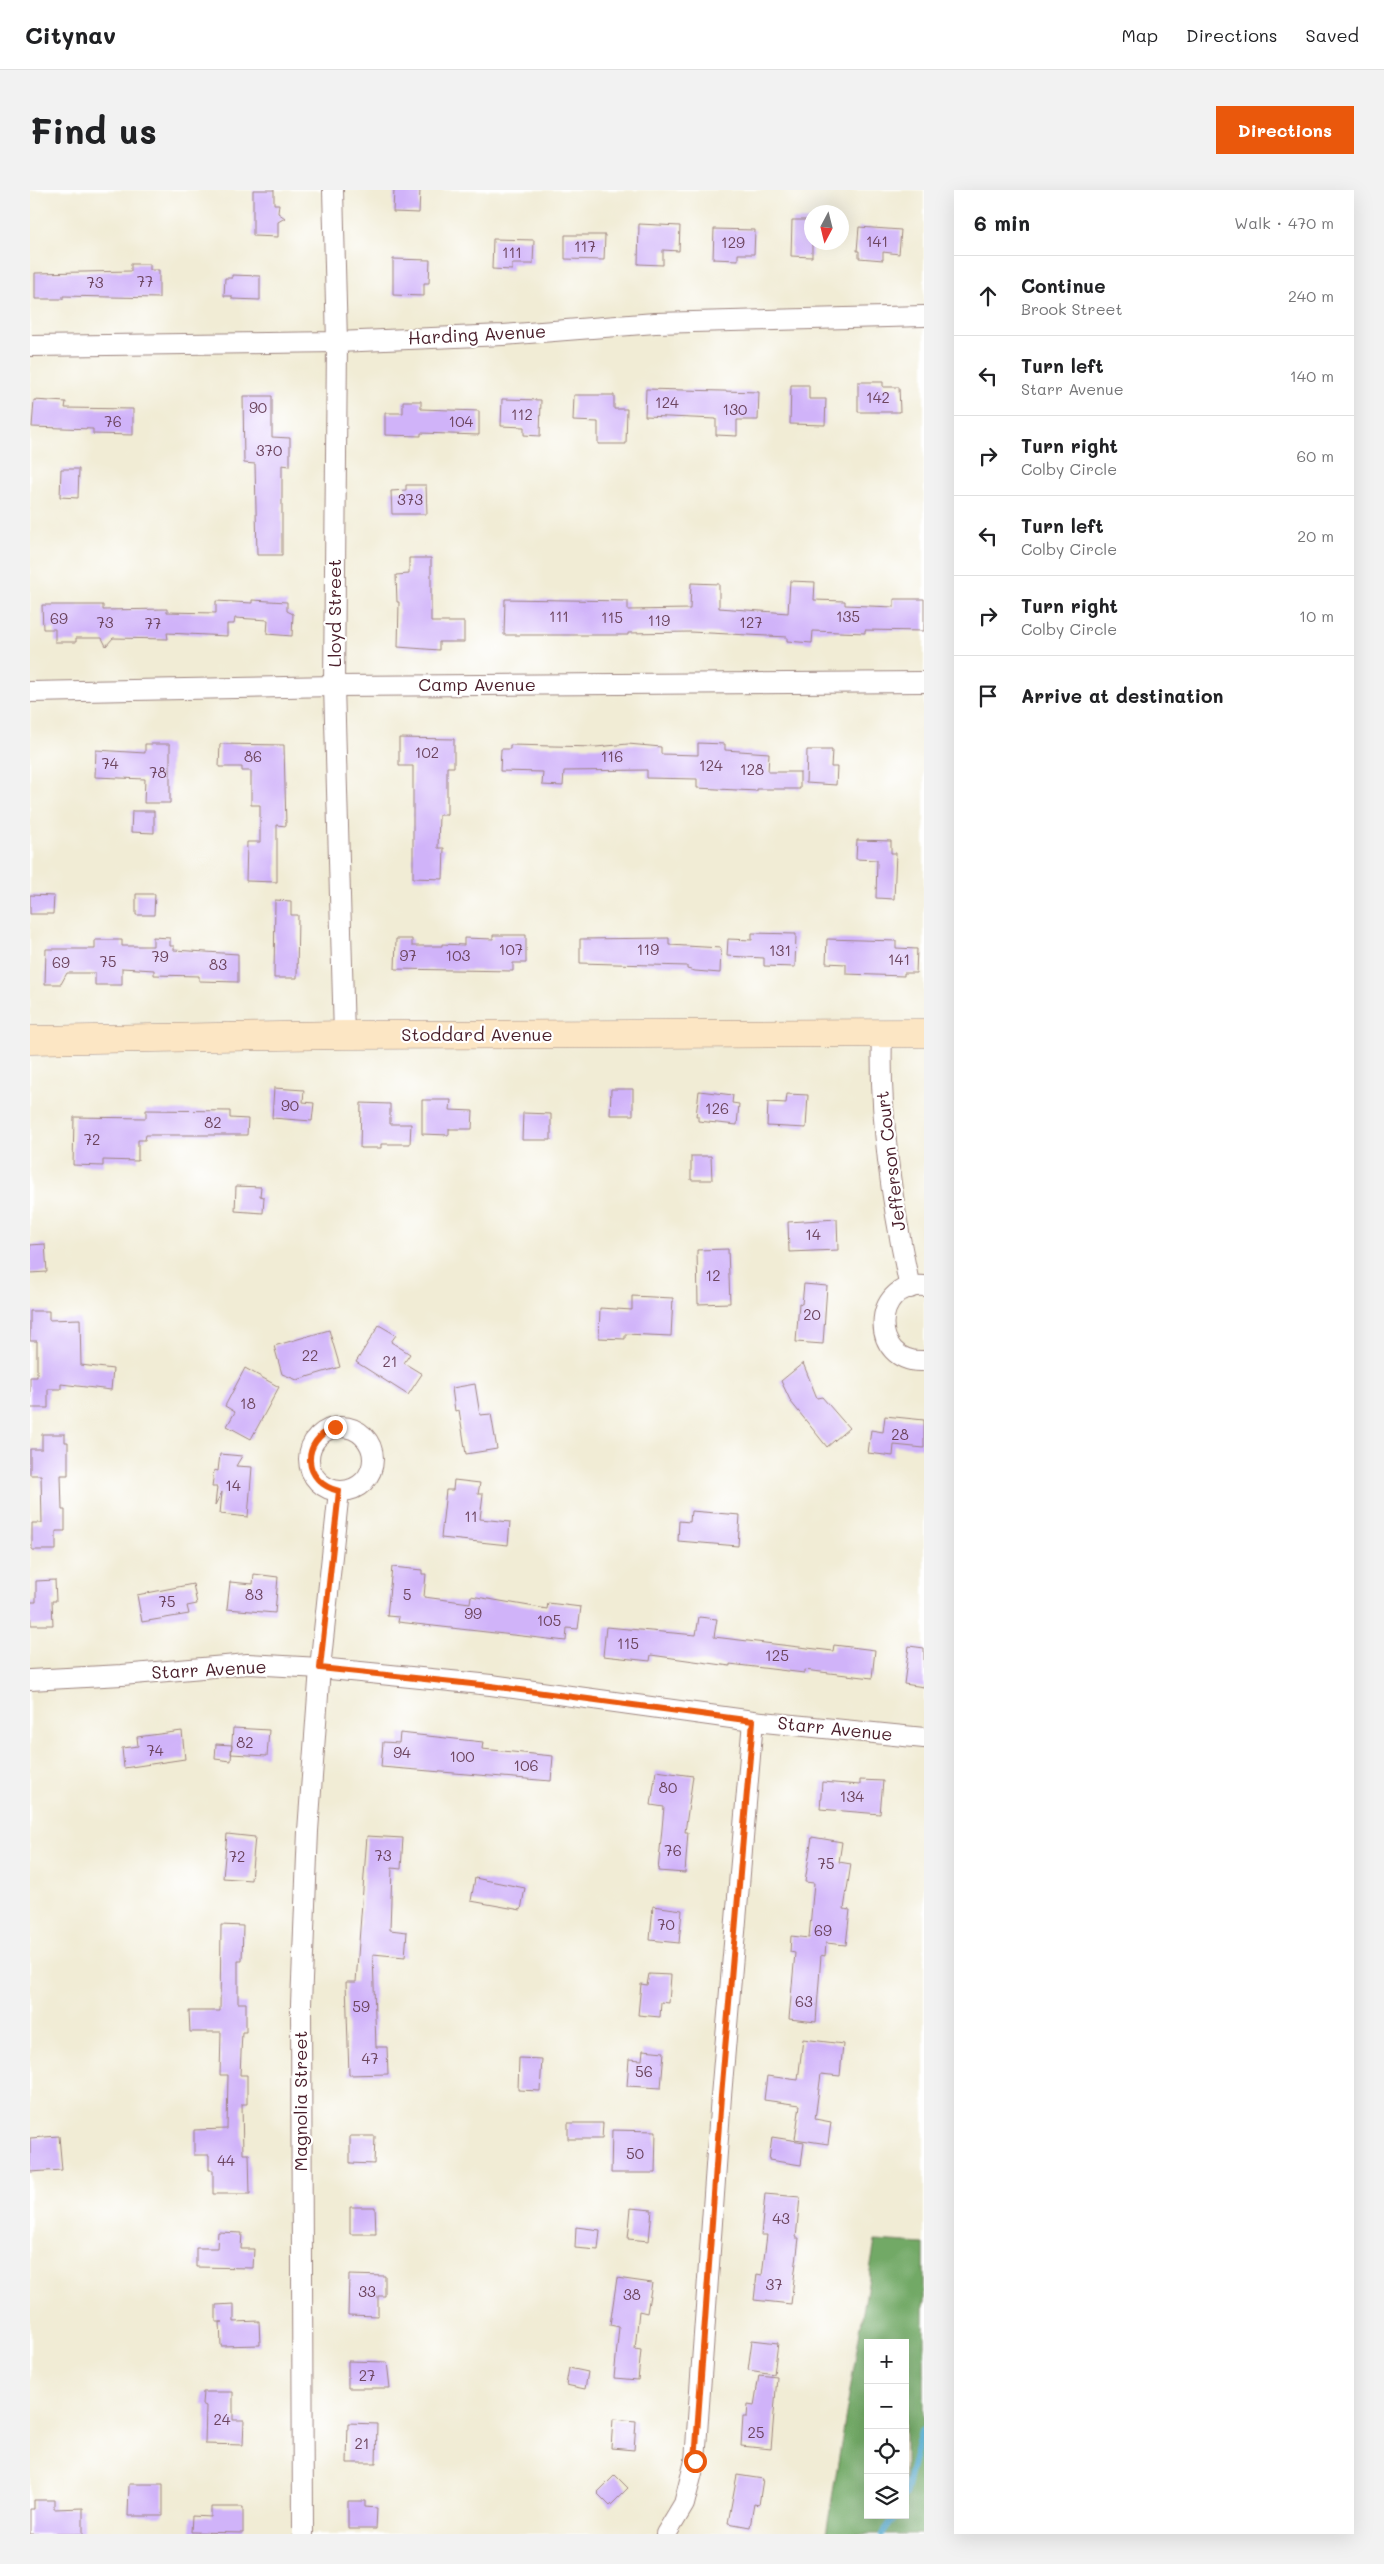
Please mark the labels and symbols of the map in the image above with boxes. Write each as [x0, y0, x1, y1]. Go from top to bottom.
north arrow [804, 205, 849, 250]
house number: 141 [866, 231, 888, 251]
house number: 129 [721, 232, 745, 252]
house number: 117 [574, 236, 596, 256]
house number: 111 [502, 242, 522, 262]
house number: 77 [137, 271, 153, 291]
house number: 73 [86, 272, 104, 292]
street label: Harding Avenue [407, 318, 547, 350]
house number: 142 [866, 387, 890, 407]
house number: 124 [655, 392, 679, 412]
house number: 90 [249, 397, 267, 417]
house number: 130 [723, 399, 747, 419]
house number: 112 [511, 404, 533, 424]
house number: 76 [104, 411, 122, 431]
house number: 104 [449, 411, 474, 431]
house number: 370 [256, 440, 282, 460]
house number: 373 [397, 489, 423, 509]
street label: Lloyd Street [322, 559, 346, 667]
house number: 111 [549, 606, 569, 626]
house number: 135 [836, 606, 860, 626]
house number: 115 [601, 607, 623, 627]
house number: 69 [50, 608, 68, 628]
house number: 119 [648, 610, 670, 630]
house number: 73 [96, 612, 114, 632]
house number: 127 [739, 612, 763, 632]
house number: 77 [145, 613, 161, 633]
street label: Camp Avenue [418, 672, 536, 696]
house number: 102 [415, 742, 439, 762]
house number: 86 [244, 746, 262, 766]
house number: 116 [601, 746, 623, 766]
house number: 74 [101, 753, 119, 773]
house number: 124 [699, 755, 723, 775]
house number: 128 [740, 759, 764, 779]
house number: 78 [149, 762, 167, 782]
house number: 107 [499, 939, 523, 959]
house number: 119 [637, 939, 659, 959]
house number: 131 [769, 940, 791, 960]
house number: 97 [399, 945, 417, 965]
house number: 103 [446, 945, 471, 965]
house number: 79 [151, 946, 169, 966]
house number: 141 [888, 949, 910, 969]
house number: 75 [99, 951, 117, 971]
house number: 69 [52, 952, 70, 972]
house number: 83 [209, 954, 227, 974]
street label: Stoddard Avenue [401, 1022, 553, 1046]
street label: Jefferson Court [870, 1090, 910, 1232]
house number: 90 [281, 1095, 299, 1115]
house number: 126 [705, 1098, 729, 1118]
house number: 82 [204, 1112, 222, 1132]
house number: 72 [84, 1129, 100, 1149]
house number: 14 [805, 1224, 821, 1244]
house number: 12 [705, 1265, 721, 1285]
house number: 20 [803, 1304, 821, 1324]
house number: 22 [302, 1345, 318, 1365]
house number: 21 [382, 1351, 398, 1371]
house number: 18 [240, 1393, 256, 1413]
route end [324, 1416, 347, 1439]
house number: 28 [891, 1424, 909, 1444]
house number: 14 [225, 1475, 241, 1495]
house number: 11 [464, 1506, 478, 1526]
house number: 83 [245, 1584, 263, 1604]
house number: 5 [403, 1584, 411, 1604]
house number: 75 [158, 1591, 176, 1611]
house number: 99 [464, 1603, 482, 1623]
house number: 105 [537, 1610, 561, 1630]
house number: 115 [617, 1633, 639, 1653]
house number: 125 [765, 1645, 789, 1665]
street label: Starr Avenue [151, 1654, 267, 1684]
street label: Starr Avenue [776, 1710, 894, 1746]
house number: 82 [236, 1732, 254, 1752]
house number: 74 [146, 1740, 164, 1760]
house number: 94 [393, 1742, 411, 1762]
house number: 100 [449, 1746, 475, 1766]
house number: 106 [513, 1755, 539, 1775]
house number: 80 [659, 1777, 677, 1797]
house number: 134 [840, 1786, 864, 1806]
house number: 76 [664, 1840, 682, 1860]
house number: 73 [374, 1845, 392, 1865]
house number: 72 [229, 1846, 245, 1866]
house number: 75 [817, 1853, 835, 1873]
house number: 70 [657, 1914, 675, 1934]
house number: 69 [814, 1920, 832, 1940]
house number: 63 [795, 1991, 813, 2011]
house number: 59 [352, 1996, 370, 2016]
street label: Magnolia Street [288, 2031, 312, 2171]
house number: 47 [361, 2048, 379, 2068]
house number: 56 [635, 2061, 653, 2081]
house number: 50 [626, 2143, 644, 2163]
house number: 44 [217, 2150, 235, 2170]
house number: 43 [772, 2208, 790, 2228]
house number: 37 [765, 2274, 783, 2294]
house number: 33 [358, 2281, 376, 2301]
house number: 38 [623, 2284, 641, 2304]
house number: 27 [359, 2365, 375, 2385]
house number: 24 [213, 2409, 231, 2429]
house number: 25 [747, 2422, 765, 2442]
house number: 21 [354, 2433, 370, 2453]
route start [684, 2450, 707, 2473]

